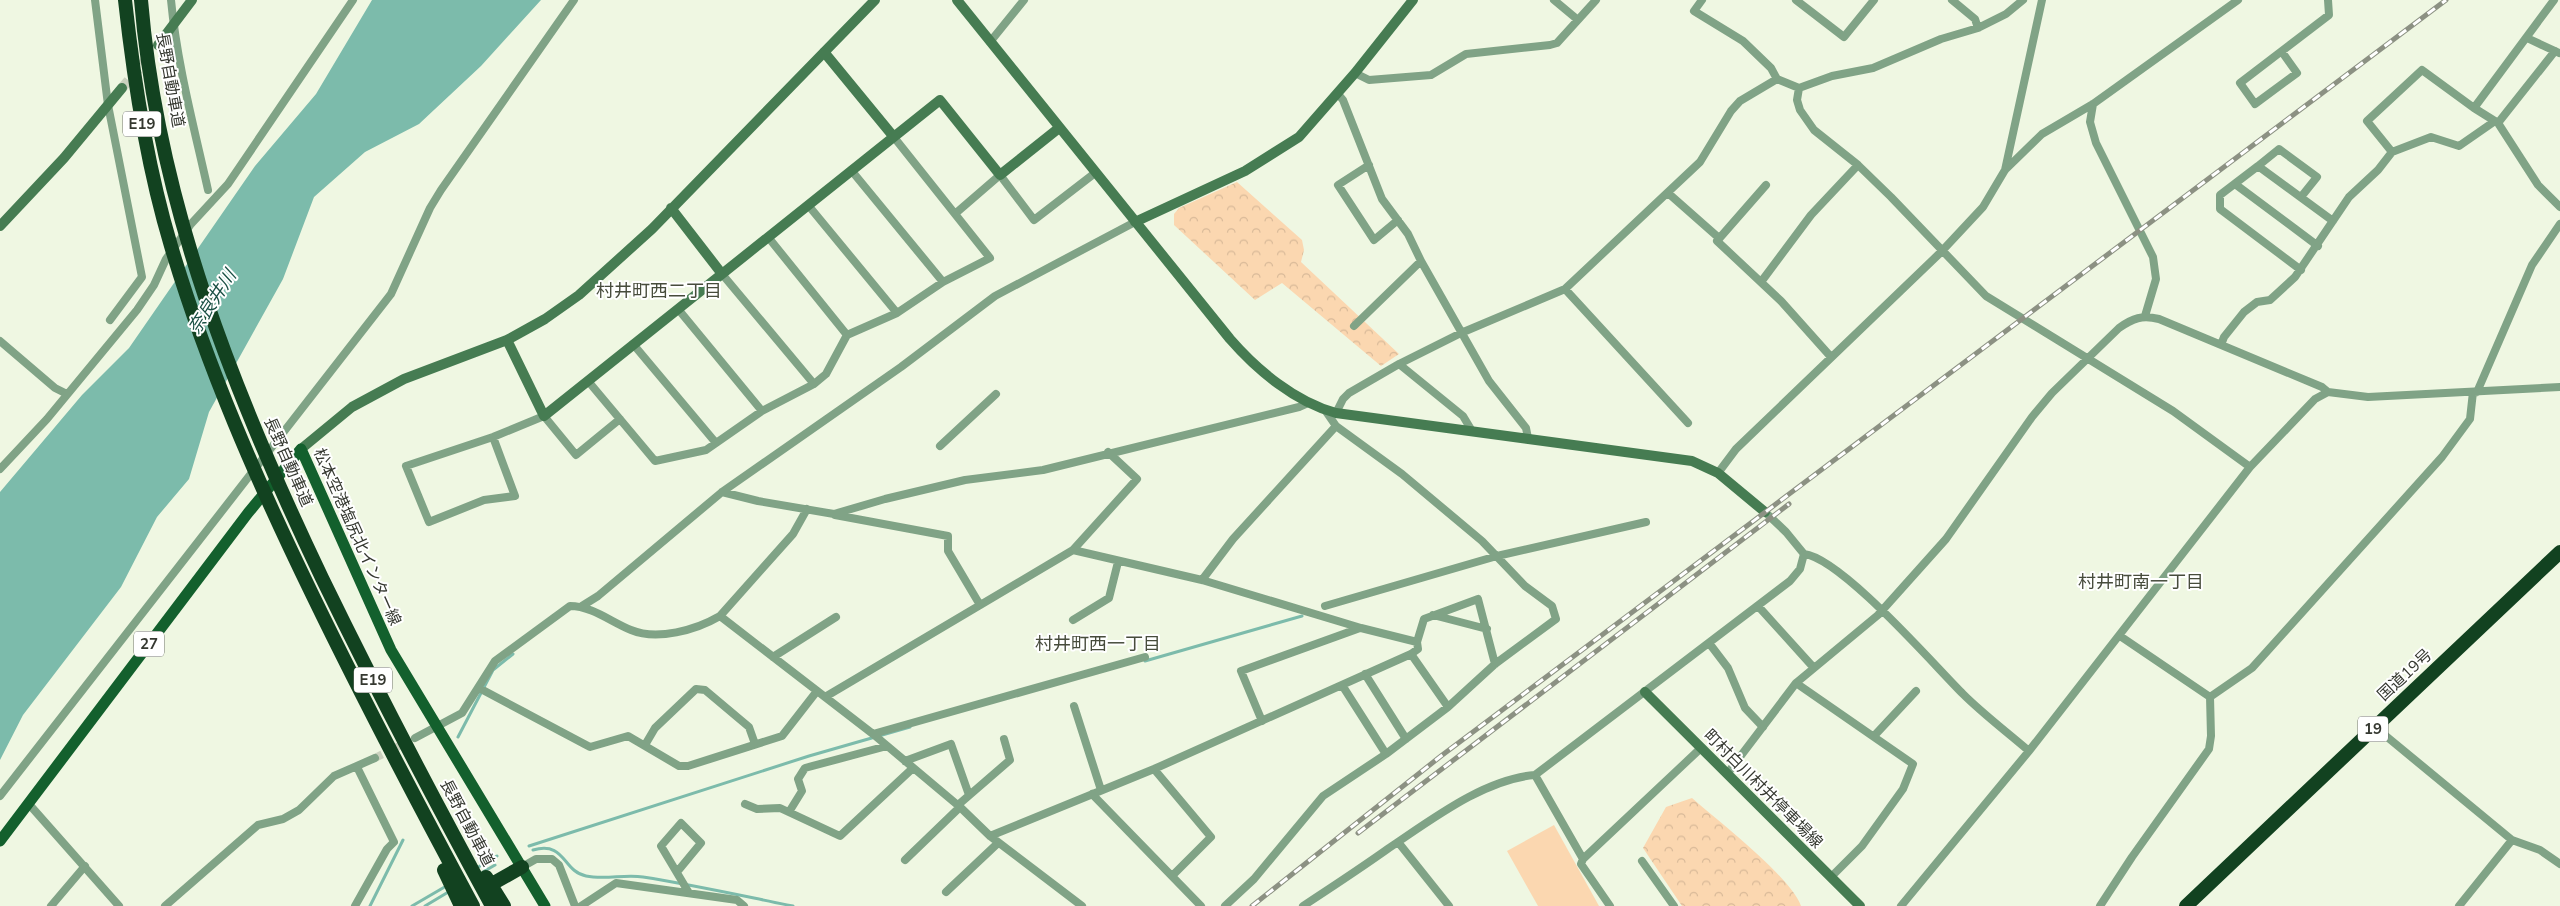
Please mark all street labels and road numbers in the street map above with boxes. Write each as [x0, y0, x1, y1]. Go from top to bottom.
street label: 長野自動車道 [151, 31, 189, 129]
road number: E19 [123, 112, 161, 136]
street label: 長野自動車道 [258, 414, 318, 510]
street label: 松本空港塩尻北インター線 [308, 445, 406, 629]
road number: 27 [134, 632, 164, 656]
street label: 国道19号 [2373, 644, 2437, 706]
road number: E19 [354, 668, 392, 692]
road number: 19 [2358, 716, 2388, 742]
street label: 町村白川村井停車場線 [1699, 725, 1827, 853]
street label: 長野自動車道 [435, 775, 499, 871]

